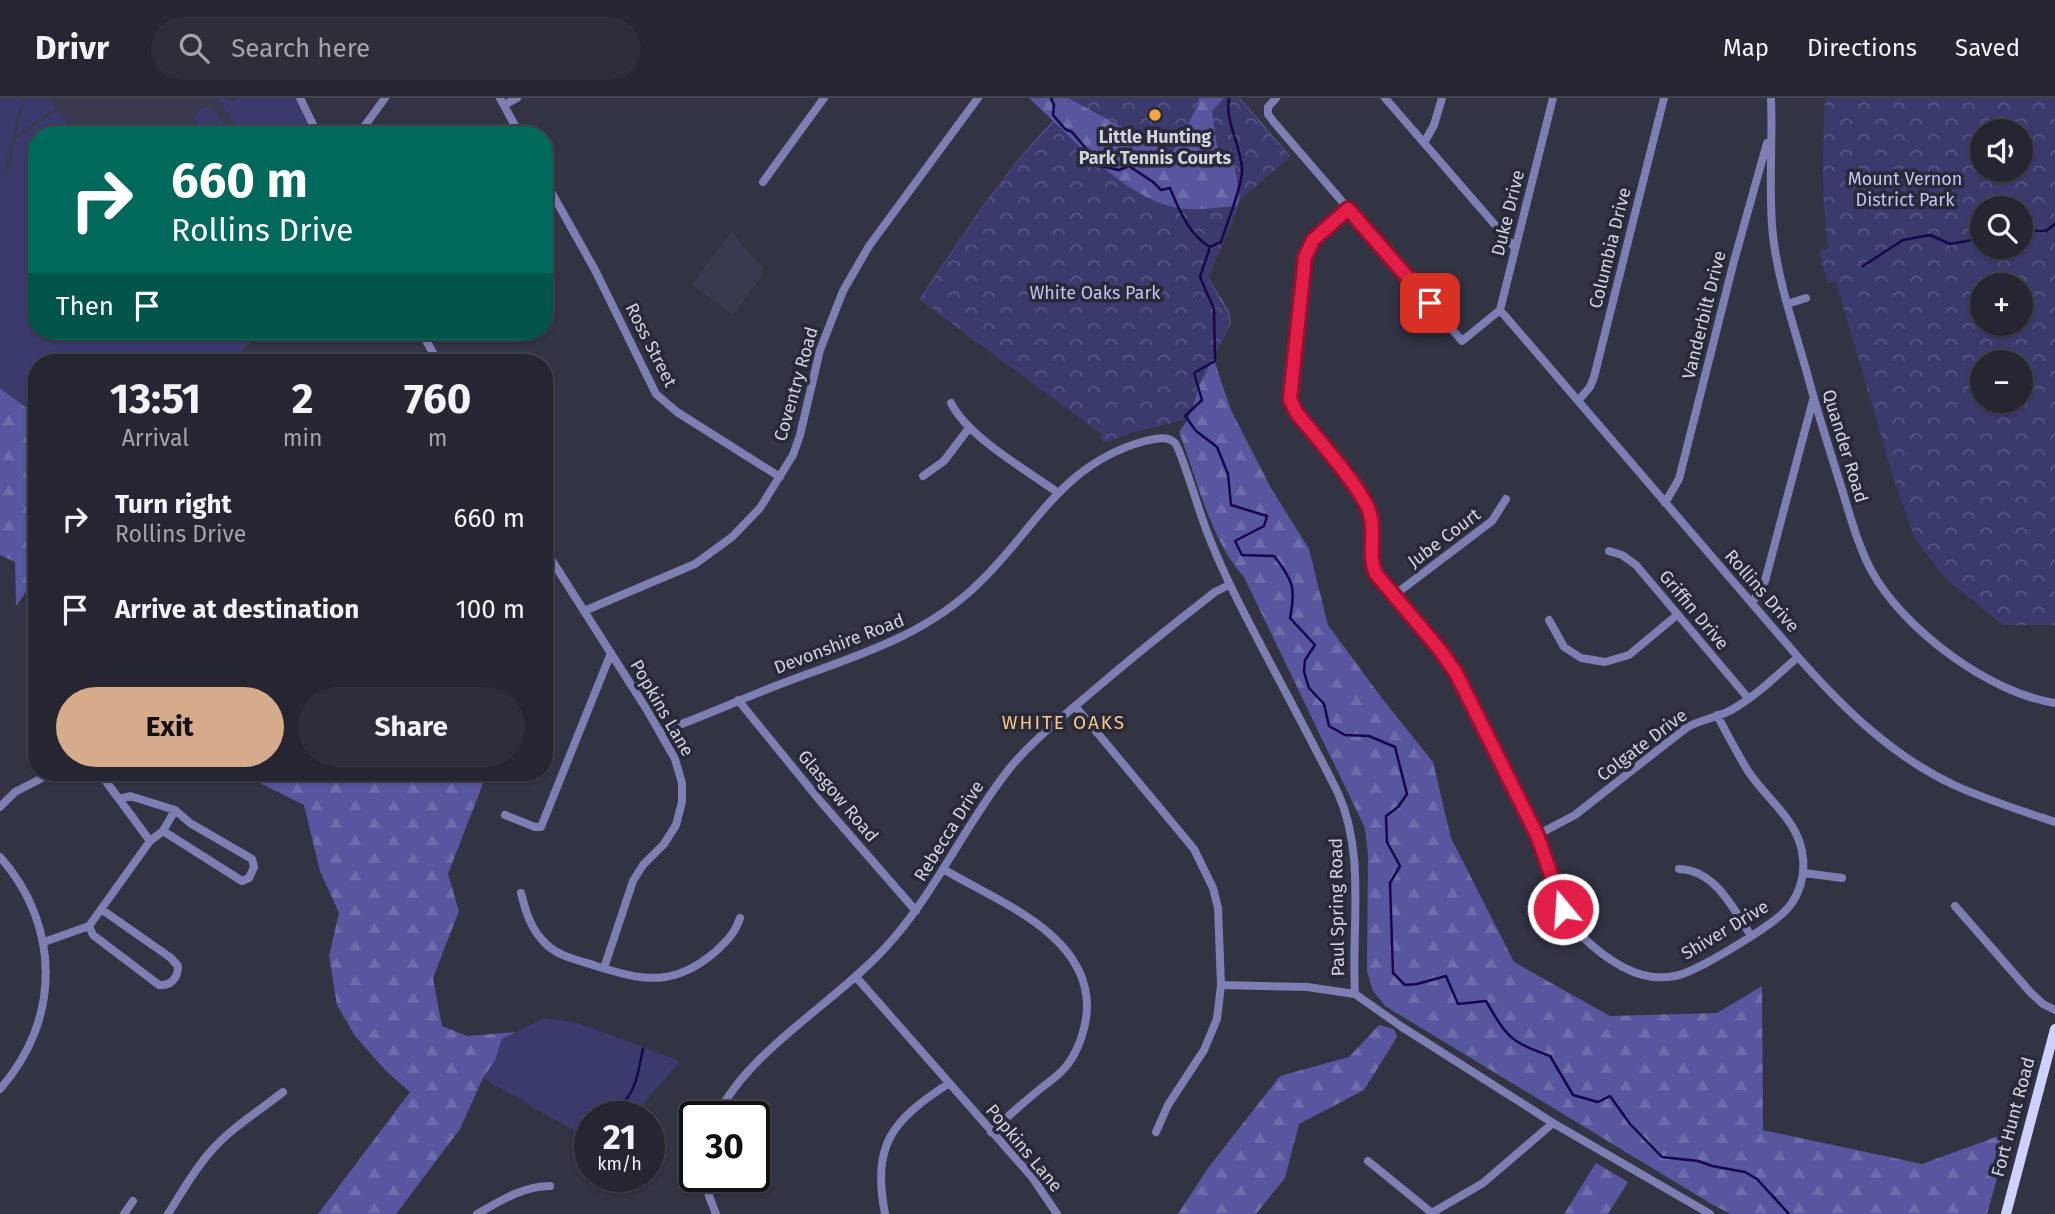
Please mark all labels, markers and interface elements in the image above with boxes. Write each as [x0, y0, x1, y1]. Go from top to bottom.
search box [151, 17, 641, 80]
text: Drivr [35, 28, 109, 68]
icon: search [175, 29, 213, 67]
text: Search here [231, 33, 370, 64]
text: Map [1723, 34, 1769, 62]
text: Directions [1807, 34, 1917, 62]
text: Saved [1955, 34, 2020, 62]
marker: Little Hunting Park Tennis Courts [1147, 107, 1163, 123]
map controls [1970, 119, 2033, 413]
button: sound [1970, 119, 2033, 182]
place label: Little Hunting Park Tennis Courts [1079, 126, 1231, 169]
text: 660 m [171, 151, 308, 210]
icon: right [56, 154, 147, 245]
street label: Duke Drive [1487, 168, 1529, 258]
park label: Mount Vernon District Park [1848, 168, 1962, 211]
street label: Columbia Drive [1584, 185, 1636, 311]
button: search [1970, 196, 2033, 259]
text: Rollins Drive [171, 211, 354, 249]
street label: Vanderbilt Drive [1677, 248, 1731, 382]
pin [1400, 273, 1460, 333]
button: + [1970, 273, 2033, 336]
park label: White Oaks Park [1029, 282, 1161, 304]
icon: arrive [1411, 284, 1449, 322]
icon: arrive [128, 287, 166, 325]
text: Then [56, 291, 114, 322]
street label: Ross Street [620, 299, 682, 391]
street label: Coventry Road [769, 324, 823, 444]
button: − [1970, 350, 2033, 413]
text: 13:51 [110, 374, 201, 424]
text: 2 [292, 374, 313, 424]
text: 760 [404, 374, 471, 424]
street label: Quander Road [1817, 387, 1873, 505]
text: Arrival [122, 424, 189, 452]
text: min [283, 424, 322, 452]
text: m [428, 424, 448, 452]
text: Turn right [115, 489, 232, 520]
icon: right [56, 500, 94, 538]
text: 660 m [454, 503, 525, 534]
street label: Jube Court [1403, 503, 1485, 572]
text: Rollins Drive [115, 520, 246, 548]
street label: Rollins Drive [1720, 545, 1804, 637]
street label: Griffin Drive [1654, 566, 1734, 654]
icon: arrive [56, 591, 94, 629]
text: Arrive at destination [115, 594, 359, 625]
text: 100 m [456, 594, 525, 625]
street label: Devonshire Road [771, 609, 907, 679]
street label: Popkins Lane [625, 656, 699, 760]
button: Exit [56, 687, 284, 767]
button: Share [298, 687, 525, 767]
street label: Colgate Drive [1593, 704, 1691, 786]
district label: WHITE OAKS [1002, 711, 1126, 734]
street label: Glasgow Road [793, 746, 883, 846]
street label: Rebecca Drive [909, 777, 989, 885]
street label: Paul Spring Road [1325, 838, 1349, 976]
position arrow [1526, 872, 1600, 946]
street label: Shiver Drive [1677, 895, 1773, 965]
street label: Fort Hunt Road [1986, 1055, 2040, 1179]
street label: Popkins Lane [981, 1100, 1067, 1196]
speed limit sign: 30 [679, 1101, 770, 1192]
text: 21 [603, 1116, 636, 1158]
text: km/h [597, 1153, 642, 1175]

